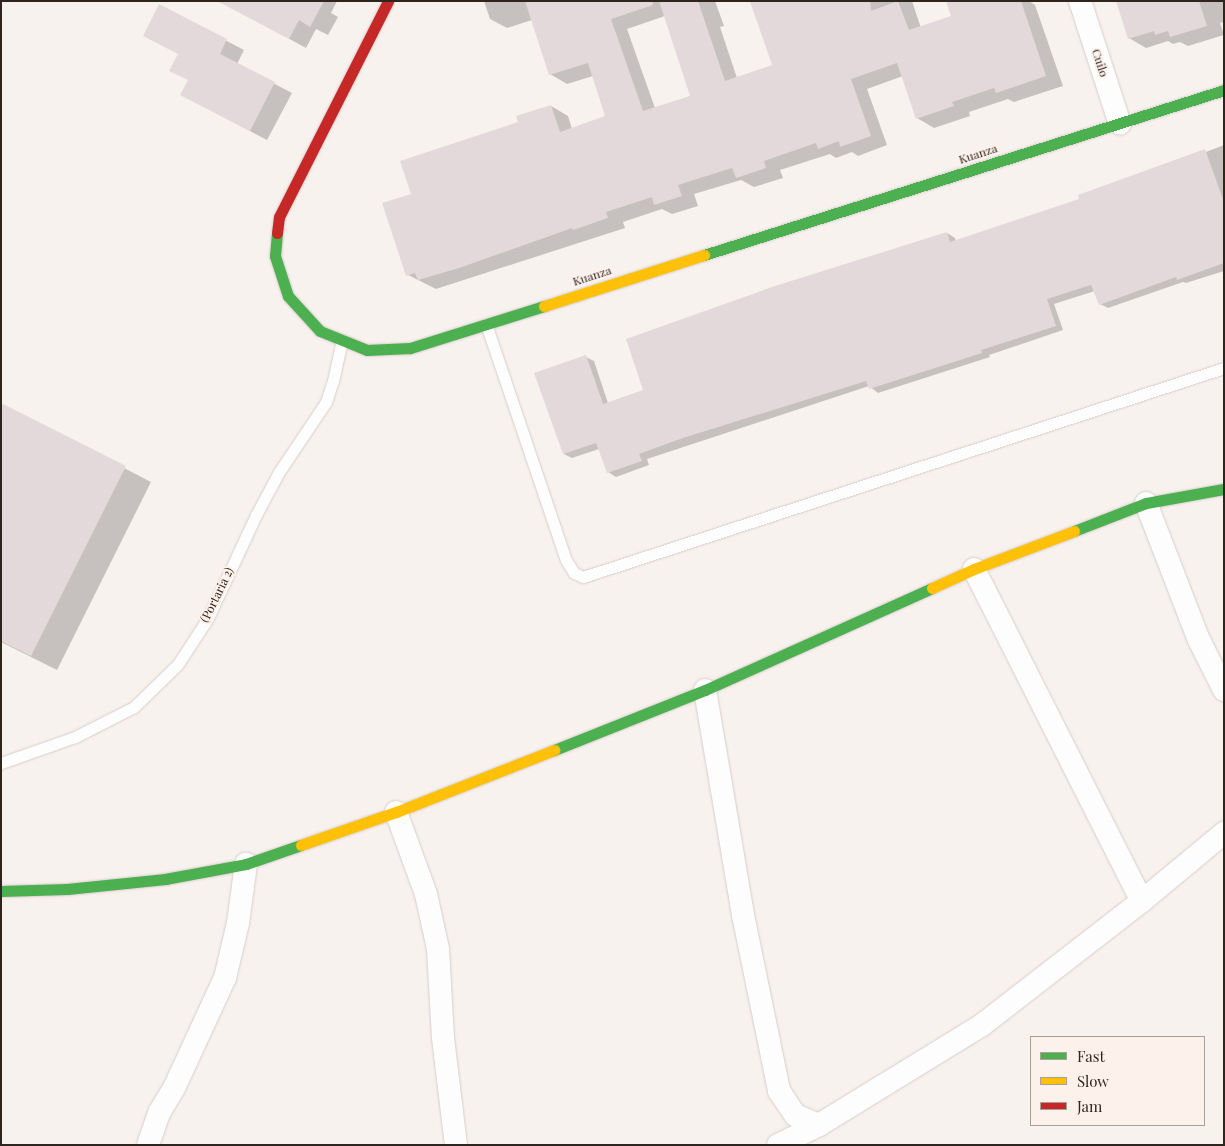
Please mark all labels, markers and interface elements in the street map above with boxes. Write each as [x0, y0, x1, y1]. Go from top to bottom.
street label: Cuilo [1089, 47, 1111, 79]
street label: Kuanza [957, 141, 999, 167]
street label: Kuanza [571, 263, 613, 289]
street label: (Portaria 2) [197, 565, 237, 625]
legend [1030, 1036, 1205, 1126]
text: Fast [1077, 1046, 1105, 1066]
text: Slow [1077, 1071, 1109, 1091]
text: Jam [1077, 1096, 1102, 1116]

